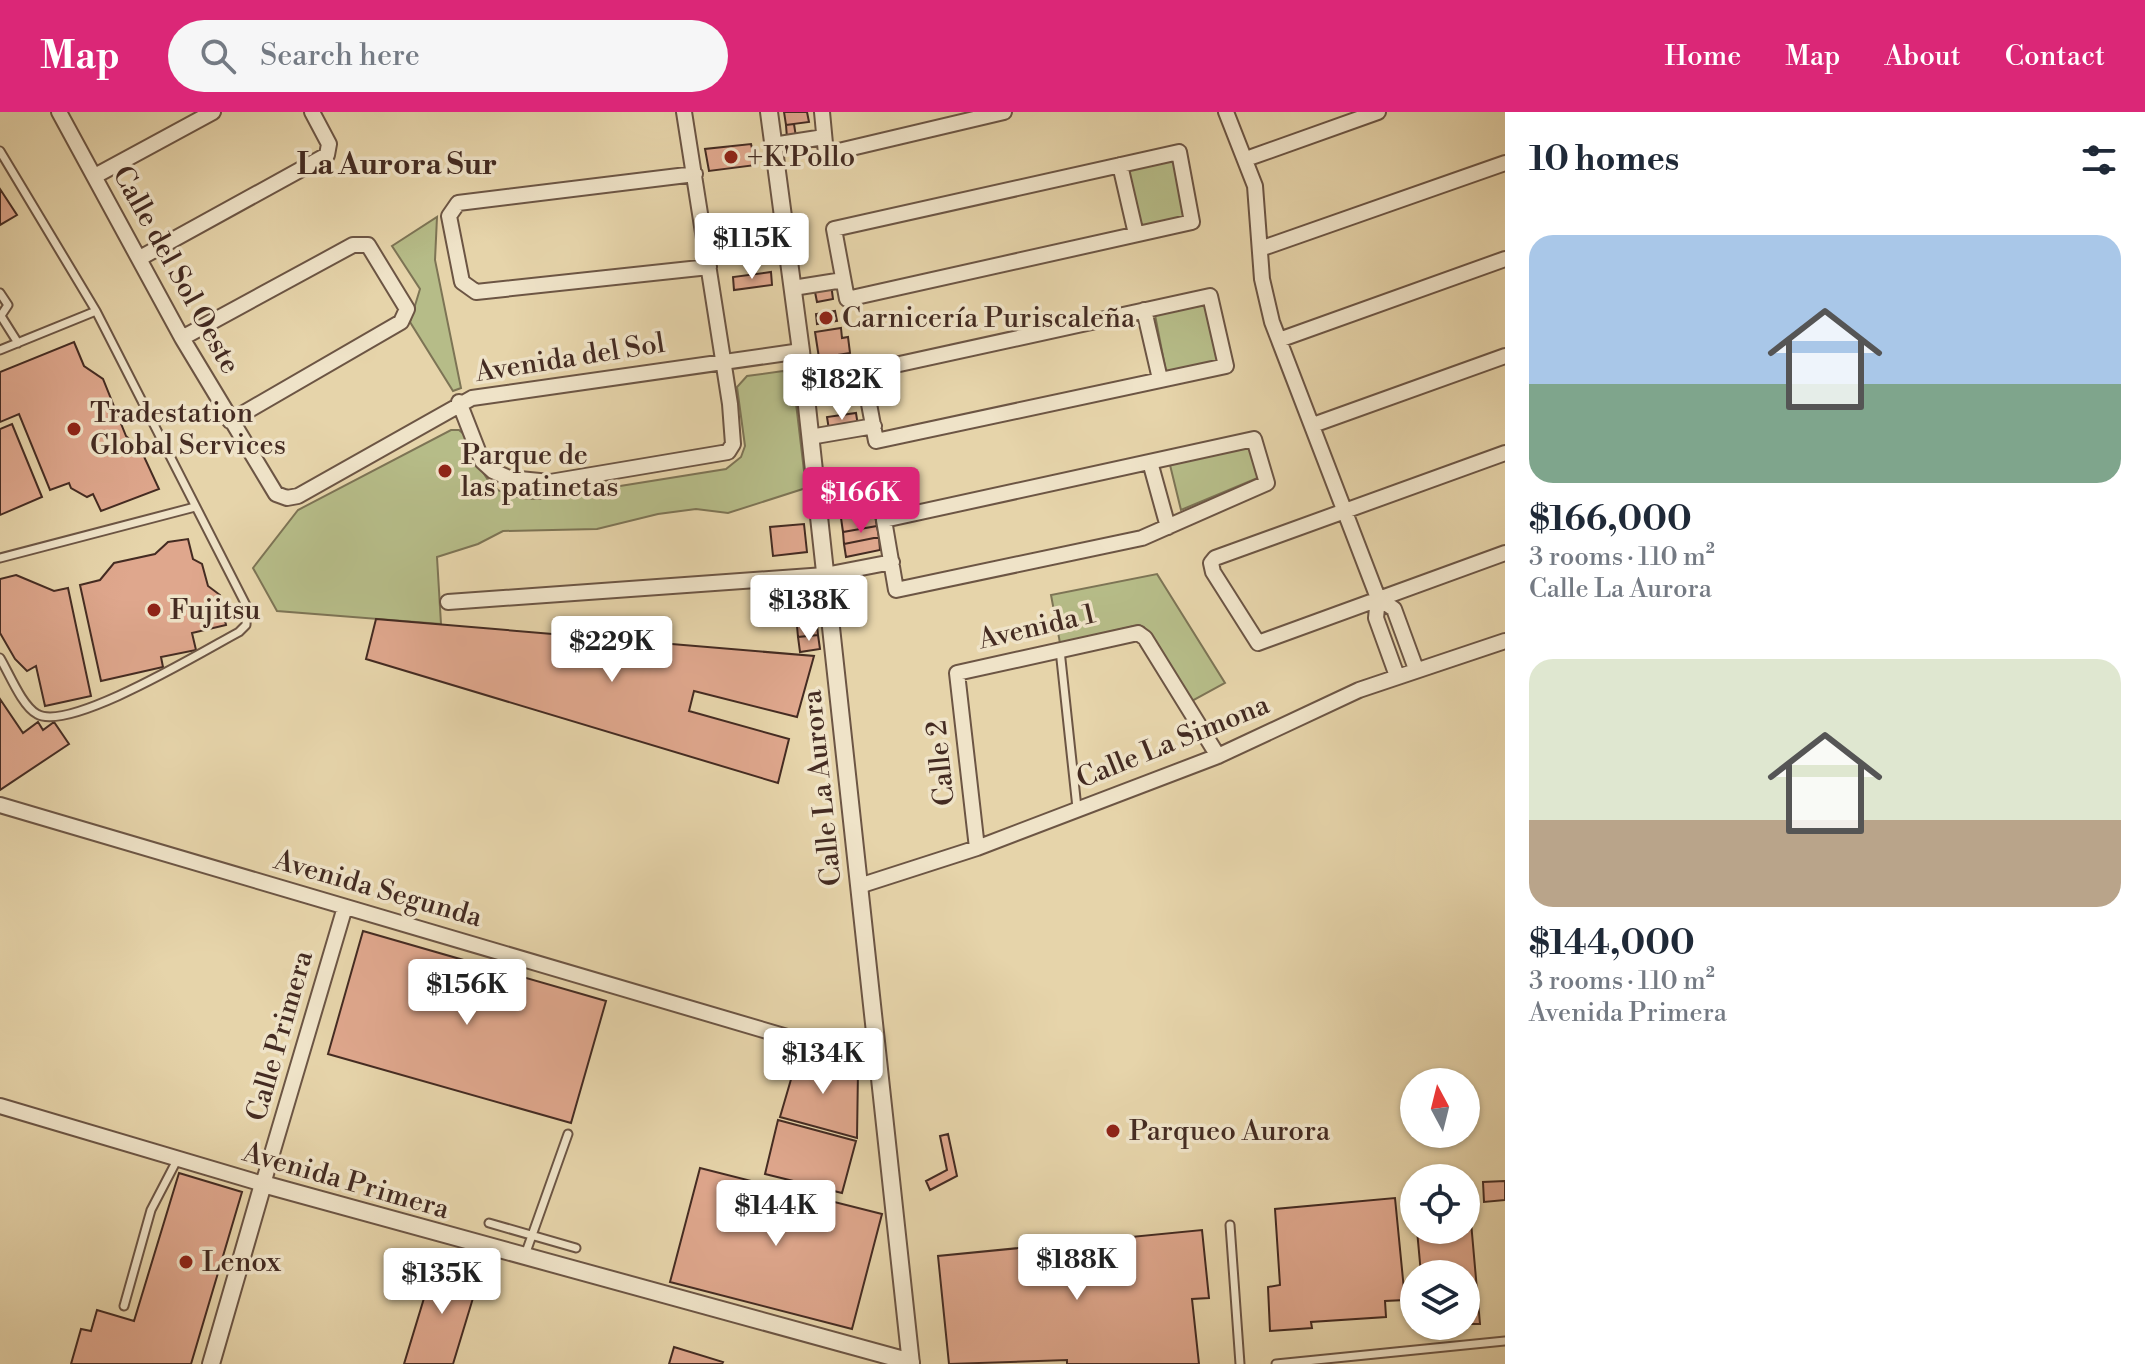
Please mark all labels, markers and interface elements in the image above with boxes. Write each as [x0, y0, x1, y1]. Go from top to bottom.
search box [168, 20, 728, 92]
text: Map [40, 33, 120, 80]
icon: search [196, 34, 240, 78]
text: Search here [260, 37, 420, 75]
text: Home [1665, 39, 1741, 74]
text: Map [1785, 39, 1840, 74]
text: About [1884, 39, 1961, 74]
text: Contact [2005, 39, 2105, 74]
icon: filters [2077, 138, 2121, 182]
text: 10 homes [1529, 139, 1679, 181]
place label: +K'Pollo [747, 140, 855, 175]
district label: La Aurora Sur [297, 146, 497, 184]
marker: +K'Pollo [722, 148, 740, 166]
street label: Calle del Sol Oeste [104, 160, 248, 380]
pin: $115K [696, 213, 808, 281]
text: $115K [713, 223, 791, 255]
icon: home [1753, 287, 1897, 431]
place label: Carnicería Puriscaleña [842, 301, 1136, 336]
marker: Carnicería Puriscaleña [817, 309, 835, 327]
street label: Avenida del Sol [472, 326, 667, 390]
pin: $182K [786, 354, 898, 422]
text: $182K [801, 364, 883, 396]
place label: Tradestation Global Services [90, 396, 286, 463]
marker: Tradestation Global Services [65, 420, 83, 438]
place label: Parque de las patinetas [461, 438, 619, 505]
marker: Parque de las patinetas [436, 462, 454, 480]
pin: $166K [805, 467, 917, 535]
text: $166K [821, 477, 901, 509]
text: $166,000 [1529, 499, 1692, 541]
text: 3 rooms · 110 m² [1529, 541, 1715, 573]
text: Calle La Aurora [1529, 573, 1712, 605]
pin: $138K [753, 575, 865, 643]
text: $138K [768, 585, 850, 617]
place label: Fujitsu [170, 593, 260, 628]
street label: Avenida 1 [974, 597, 1099, 658]
marker: Fujitsu [145, 601, 163, 619]
pin: $229K [556, 616, 668, 684]
text: $229K [569, 626, 655, 658]
street label: Calle La Aurora [794, 687, 850, 888]
street label: Calle La Simona [1072, 687, 1275, 797]
icon: home [1753, 711, 1897, 855]
street label: Calle 2 [919, 718, 963, 808]
street label: Avenida Segunda [269, 842, 487, 936]
text: $144,000 [1529, 923, 1695, 965]
street label: Calle Primera [239, 946, 321, 1125]
pin: $156K [411, 959, 523, 1027]
text: 3 rooms · 110 m² [1529, 965, 1715, 997]
text: $156K [426, 969, 508, 1001]
text: Avenida Primera [1529, 997, 1727, 1029]
pin: $134K [767, 1028, 879, 1096]
text: $134K [782, 1038, 864, 1070]
north arrow [1400, 1068, 1480, 1148]
map controls [1400, 1068, 1480, 1340]
place label: Parqueo Aurora [1129, 1114, 1331, 1149]
marker: Parqueo Aurora [1104, 1122, 1122, 1140]
street label: Avenida Primera [238, 1135, 454, 1227]
button: locate [1400, 1164, 1480, 1244]
pin: $144K [720, 1180, 832, 1248]
text: $144K [734, 1190, 818, 1222]
pin: $188K [1021, 1234, 1133, 1302]
text: $188K [1036, 1244, 1118, 1276]
place label: Lenox [202, 1245, 282, 1280]
pin: $135K [386, 1248, 498, 1316]
marker: Lenox [177, 1253, 195, 1271]
text: $135K [402, 1258, 482, 1290]
button: layers [1400, 1260, 1480, 1340]

